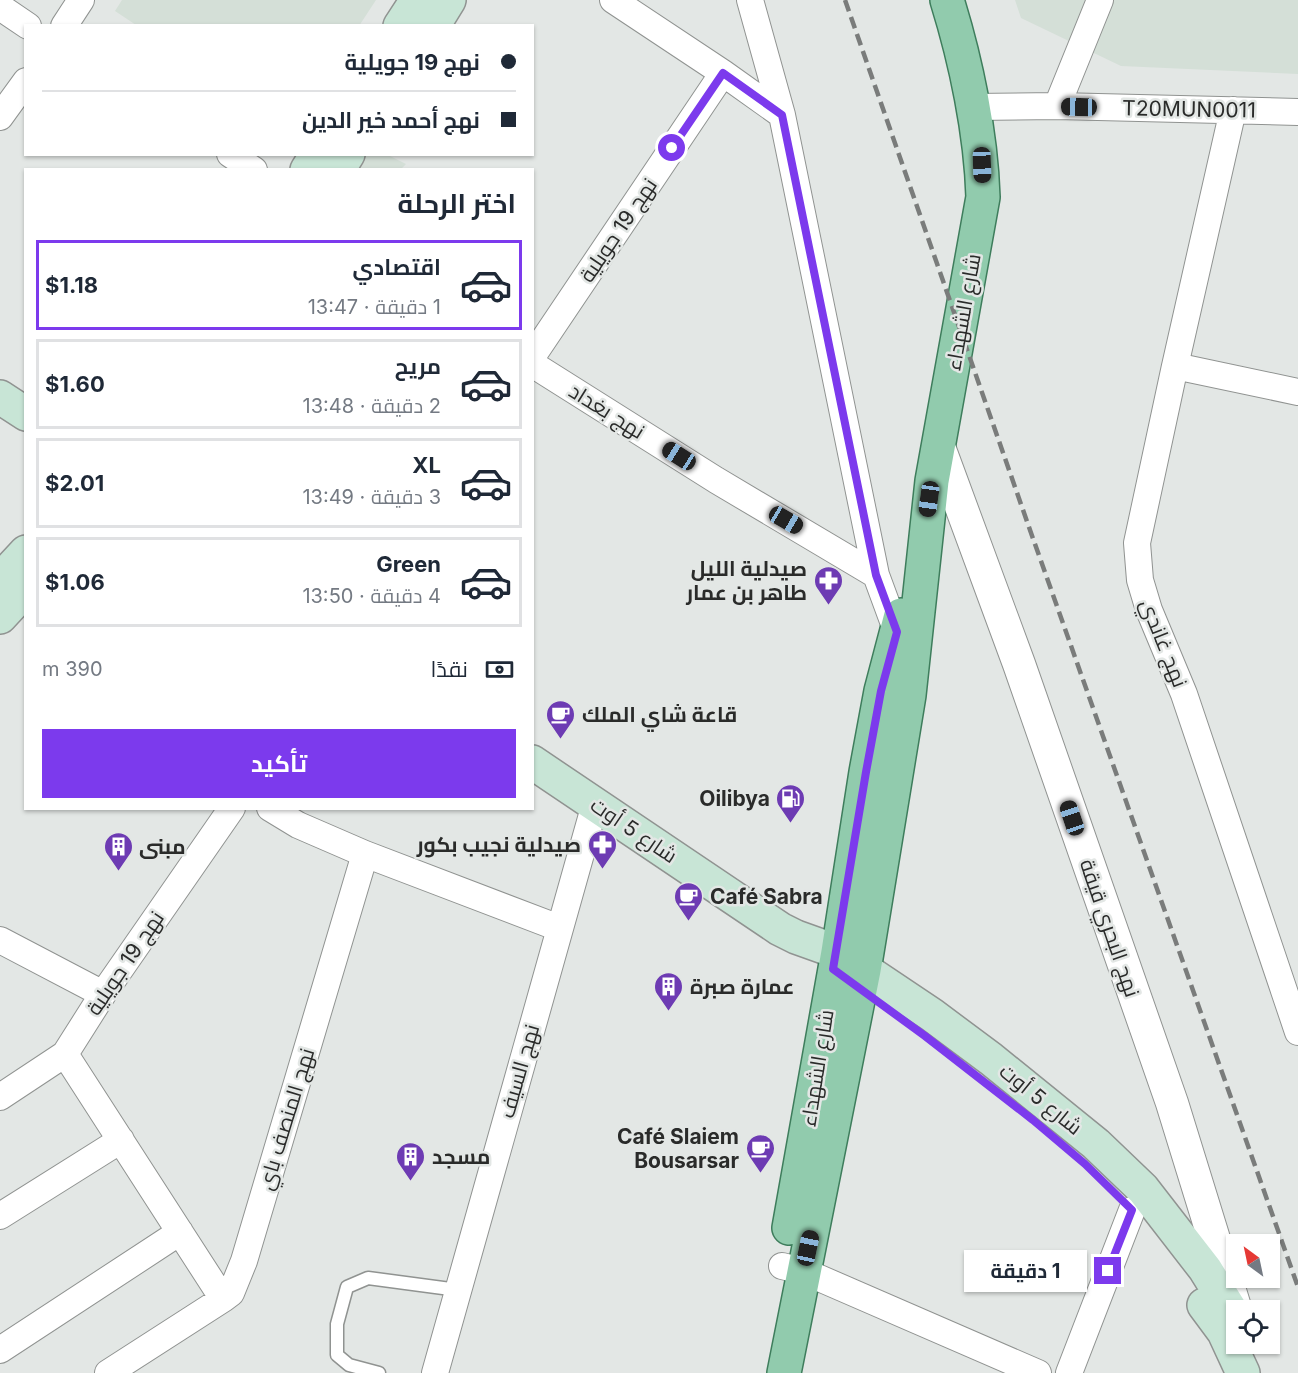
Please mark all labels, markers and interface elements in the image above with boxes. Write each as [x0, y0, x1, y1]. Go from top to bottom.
text: نهج 19 جويلية [344, 49, 480, 75]
street label: T20MUN0011 [1122, 95, 1256, 123]
car [1061, 98, 1097, 116]
text: نهج أحمد خير الدين [302, 107, 480, 133]
route start [658, 134, 685, 161]
car [972, 147, 992, 183]
street label: نهج 19 جويلية [574, 173, 664, 288]
text: اختر الرحلة [397, 187, 516, 220]
street label: شارع الشهداء [940, 252, 988, 373]
text: اقتصادي [352, 254, 441, 280]
icon: car [459, 258, 513, 312]
text: $1.18 [45, 272, 98, 298]
text: 1 دقيقة · 13:47 [308, 295, 441, 319]
text: مريح [395, 353, 441, 379]
icon: car [459, 357, 513, 411]
text: $1.60 [45, 371, 105, 397]
street label: نهج بغداد [563, 378, 649, 446]
text: 2 دقيقة · 13:48 [303, 394, 441, 418]
car [659, 439, 699, 473]
text: XL [412, 452, 441, 478]
icon: car [459, 456, 513, 510]
text: $2.01 [45, 470, 104, 496]
car [918, 480, 940, 518]
text: 3 دقيقة · 13:49 [302, 485, 441, 509]
car [766, 503, 806, 537]
text: Green [376, 551, 441, 577]
icon: car [459, 555, 513, 609]
place label: صيدلية الليل طاهر بن عمار [685, 556, 807, 605]
pharmacy icon: صيدلية الليل طاهر بن عمار [812, 564, 844, 606]
text: $1.06 [45, 569, 105, 595]
text: 4 دقيقة · 13:50 [302, 584, 441, 608]
street label: نهج غاندي [1131, 595, 1193, 692]
icon: cash [483, 653, 516, 686]
text: نقدًا [430, 656, 468, 682]
text: 390 m [42, 657, 103, 681]
cafe icon: قاعة شاي الملك [545, 698, 577, 740]
place label: قاعة شاي الملك [582, 702, 737, 732]
button: تأكيد [42, 729, 516, 798]
fuel station icon: Oilibya [775, 782, 807, 824]
place label: Oilibya [699, 786, 770, 811]
street label: شارع 5 أوت [585, 792, 682, 870]
car [1058, 798, 1086, 838]
pharmacy icon: صيدلية نجيب بكور [586, 828, 618, 870]
building icon: مبنى [102, 830, 134, 872]
place label: صيدلية نجيب بكور [416, 832, 581, 858]
place label: مبنى [139, 834, 186, 859]
street label: نهج البحري قيقة [1071, 856, 1145, 1002]
cafe icon: Café Sabra [673, 880, 705, 922]
place label: Café Sabra [710, 884, 823, 909]
street label: نهج 19 جويلية [81, 906, 171, 1021]
building icon: عمارة صبرة [653, 970, 685, 1012]
place label: عمارة صبرة [690, 974, 795, 999]
street label: شارع الشهداء [795, 1008, 841, 1129]
street label: نهج السيف [494, 1021, 546, 1121]
street label: نهج المنصف باي [253, 1045, 323, 1194]
street label: شارع 5 أوت [993, 1058, 1087, 1141]
place label: Café Slaiem Bousarsar [617, 1124, 739, 1173]
cafe icon: Café Slaiem Bousarsar [744, 1132, 776, 1174]
building icon: مسجد [395, 1140, 427, 1182]
place label: مسجد [432, 1144, 490, 1169]
car [795, 1229, 821, 1267]
north arrow [1226, 1234, 1280, 1288]
map controls [1226, 1234, 1280, 1354]
callout: 1 دقيقة [964, 1250, 1087, 1292]
route end [1094, 1257, 1121, 1284]
text: 1 دقيقة [991, 1259, 1060, 1283]
button: locate [1226, 1300, 1280, 1354]

